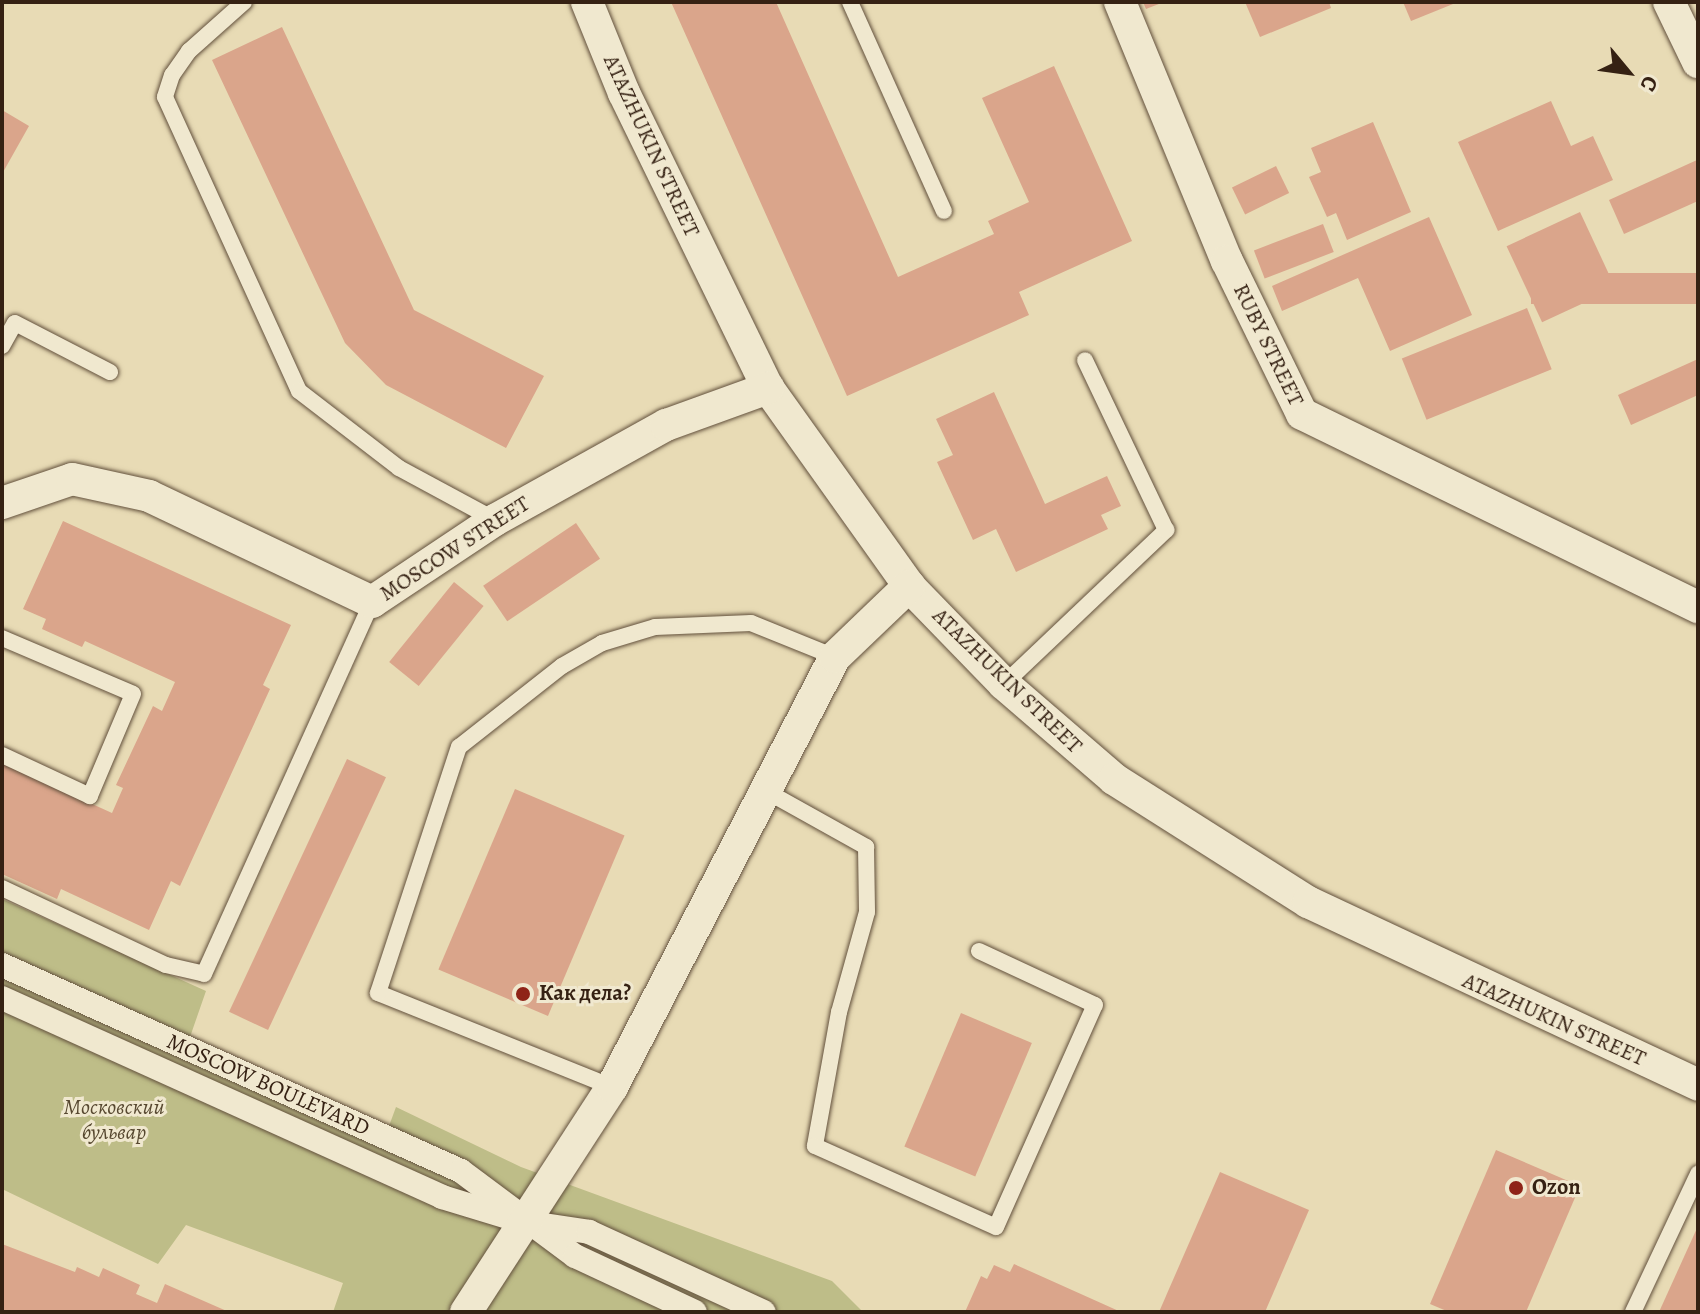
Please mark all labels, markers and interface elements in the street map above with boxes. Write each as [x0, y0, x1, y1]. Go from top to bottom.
north arrow [1588, 32, 1668, 112]
street label: ATAZHUKIN STREET [597, 51, 705, 241]
text: С [1633, 70, 1665, 97]
street label: RUBY STREET [1227, 280, 1309, 410]
street label: MOSCOW STREET [375, 491, 535, 607]
street label: ATAZHUKIN STREET [927, 603, 1087, 759]
street label: ATAZHUKIN STREET [1458, 968, 1650, 1072]
place label: Как дела? [539, 981, 631, 1007]
marker: Как дела? [514, 985, 532, 1003]
street label: MOSCOW BOULEVARD [162, 1028, 374, 1142]
park label: Московский бульвар [64, 1094, 164, 1146]
place label: Ozon [1532, 1175, 1581, 1201]
marker: Ozon [1507, 1179, 1525, 1197]

